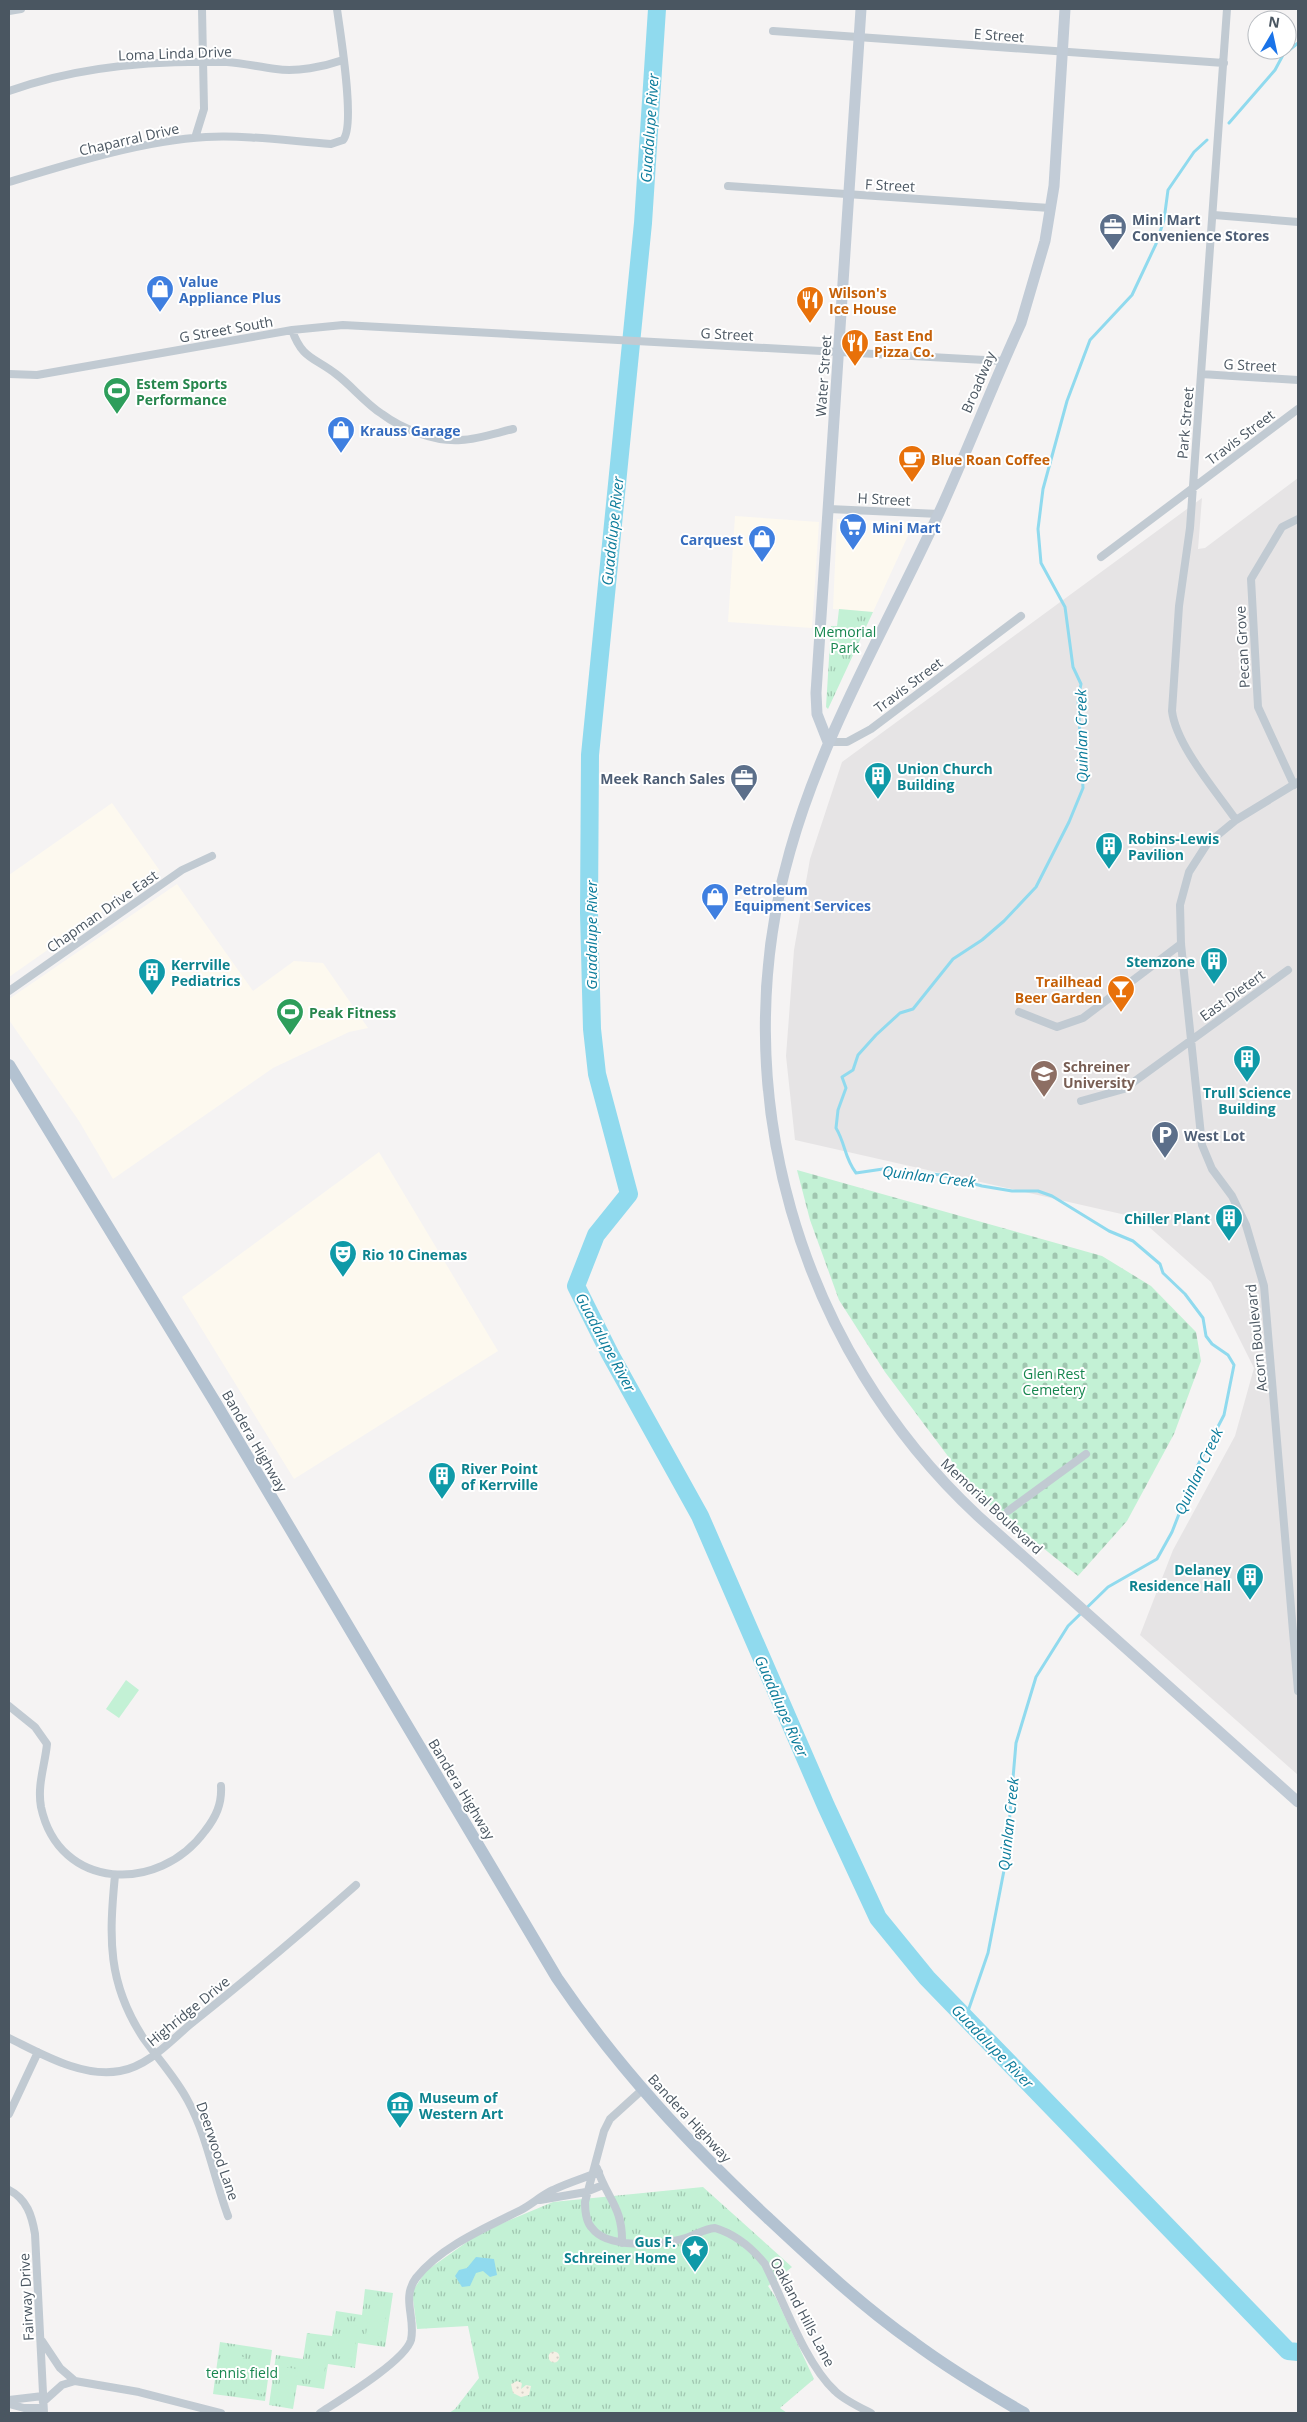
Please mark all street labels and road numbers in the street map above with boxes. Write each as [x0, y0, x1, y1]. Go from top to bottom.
street label: E Street [973, 24, 1025, 46]
street label: Loma Linda Drive [118, 42, 232, 64]
street label: Chaparral Drive [77, 118, 181, 160]
street label: F Street [865, 174, 915, 196]
street label: G Street South [178, 311, 274, 347]
street label: G Street [700, 323, 754, 345]
street label: Water Street [811, 334, 835, 418]
street label: Broadway [957, 347, 1000, 416]
street label: G Street [1223, 354, 1277, 376]
street label: Park Street [1172, 386, 1198, 460]
street label: Travis Street [1202, 405, 1278, 469]
street label: H Street [857, 488, 911, 510]
street label: Pecan Grove [1230, 605, 1254, 689]
street label: Travis Street [870, 653, 946, 717]
street label: Chapman Drive East [43, 865, 161, 957]
street label: East Dietert [1196, 965, 1268, 1025]
street label: Acorn Boulevard [1241, 1283, 1271, 1393]
street label: Bandera Highway [218, 1387, 292, 1496]
street label: Memorial Boulevard [937, 1454, 1047, 1558]
street label: Bandera Highway [424, 1735, 500, 1844]
street label: Highridge Drive [143, 1972, 233, 2050]
street label: Bandera Highway [644, 2070, 737, 2167]
street label: Deerwood Lane [192, 2099, 244, 2203]
street label: Fairway Drive [14, 2253, 38, 2341]
street label: Oakland Hills Lane [766, 2254, 840, 2370]

